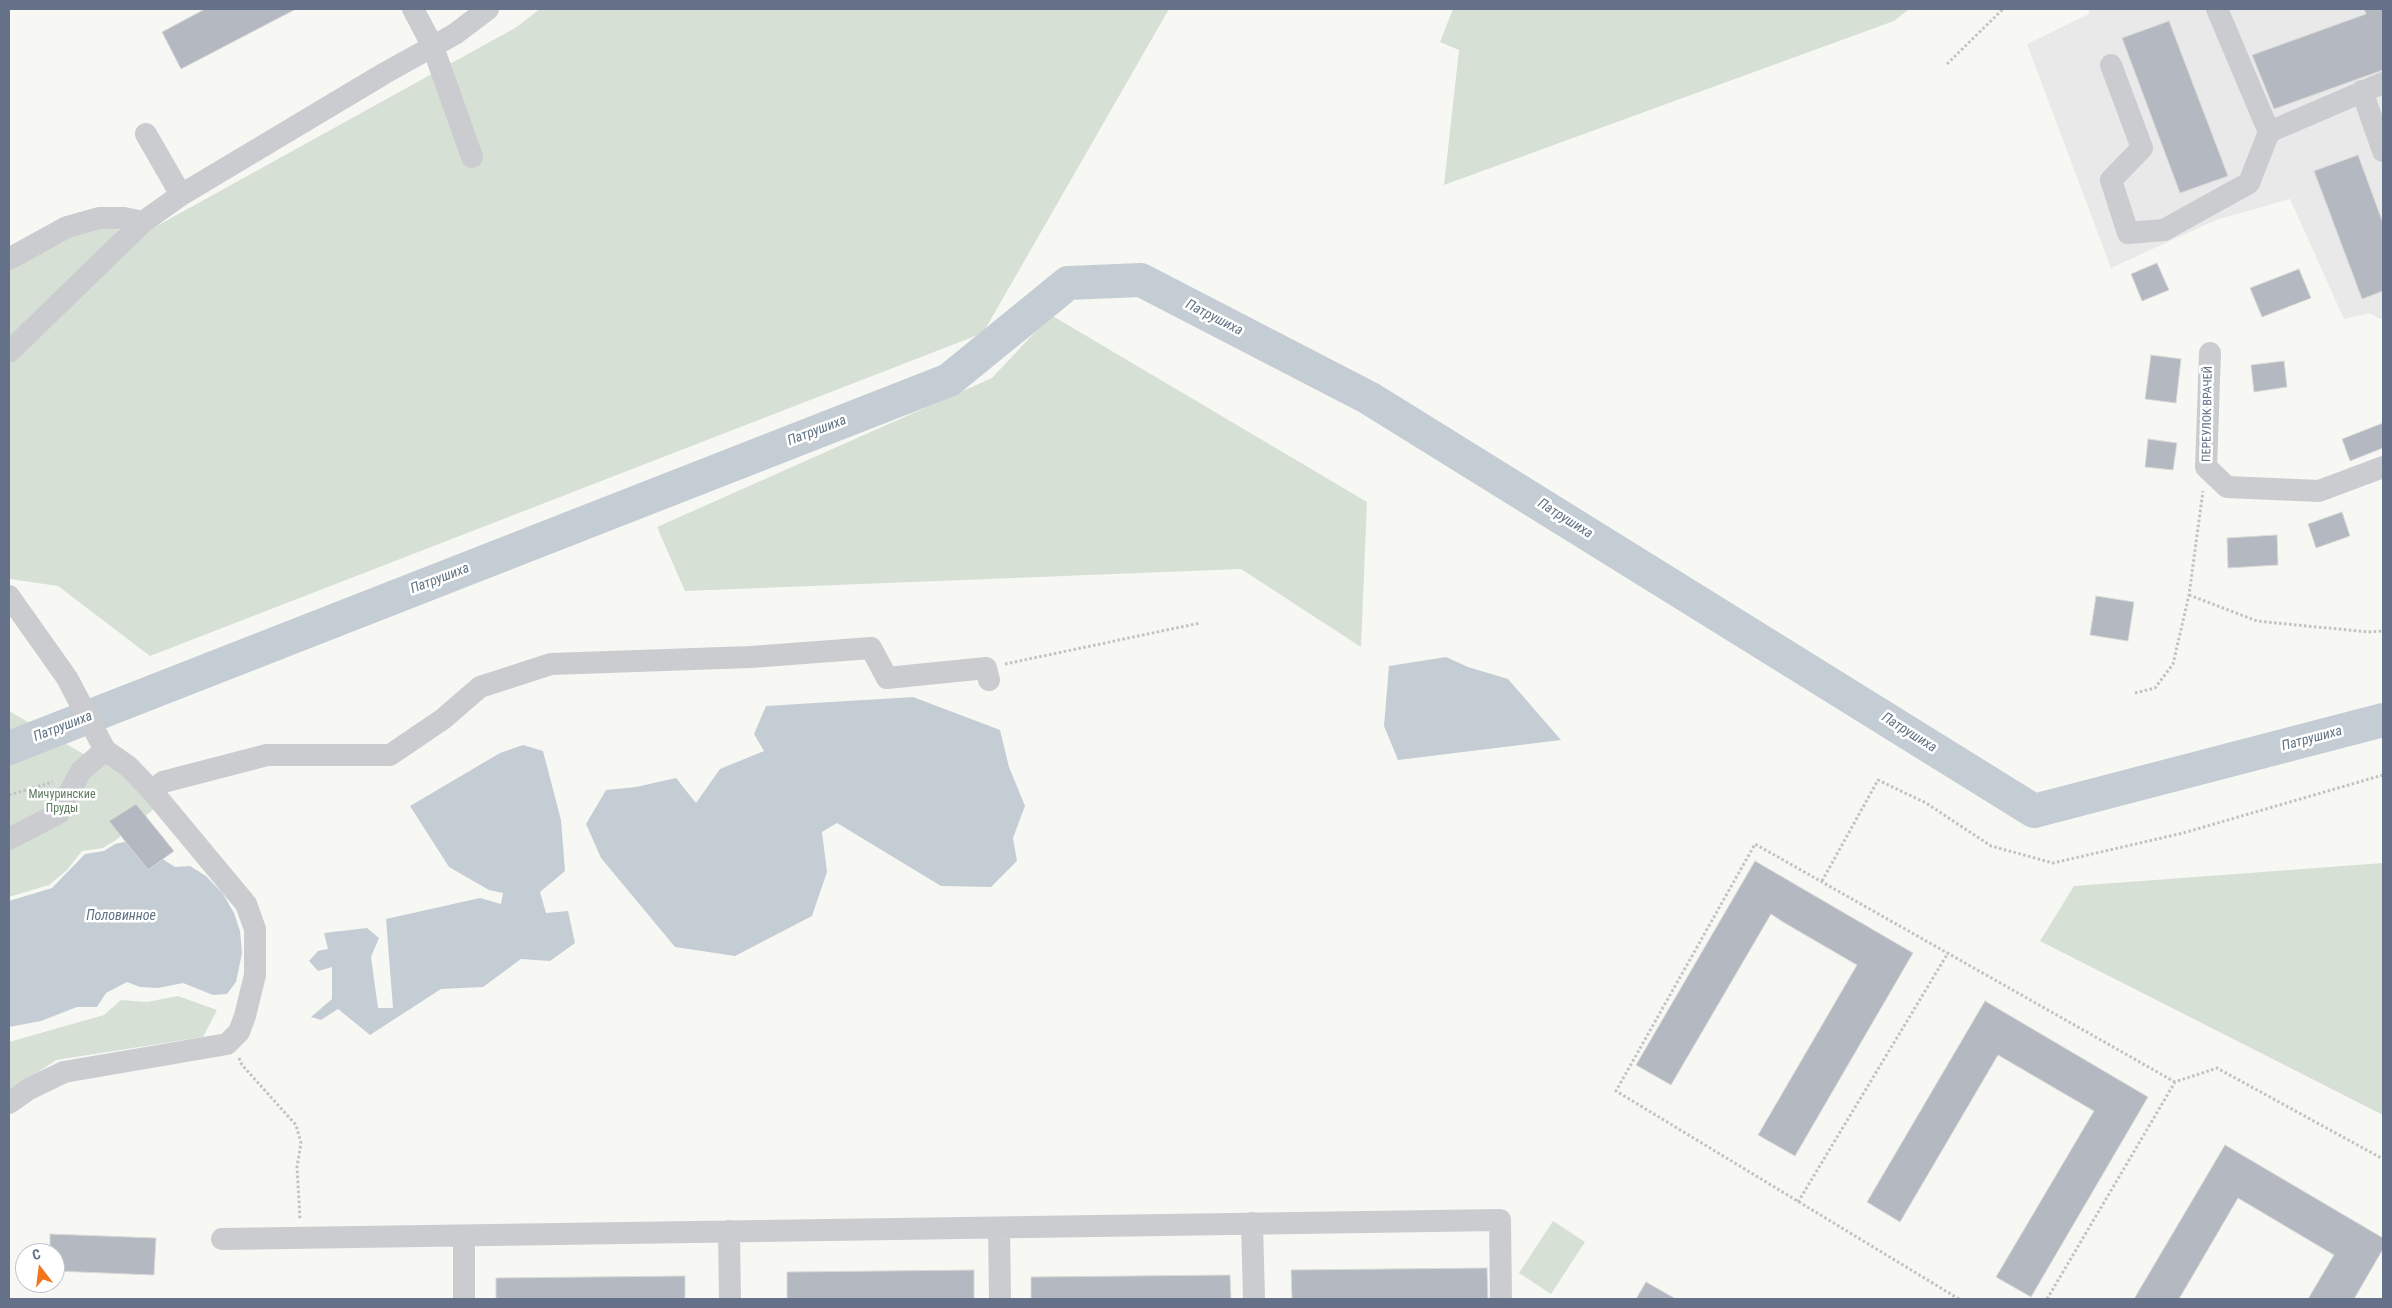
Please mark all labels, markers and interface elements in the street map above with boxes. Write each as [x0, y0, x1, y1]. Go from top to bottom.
water label: Патрушиха [1183, 296, 1245, 340]
street label: ПЕРЕУЛОК ВРАЧЕЙ [2200, 366, 2216, 462]
water label: Патрушиха [785, 412, 849, 450]
water label: Патрушиха [1534, 495, 1596, 543]
water label: Патрушиха [408, 560, 472, 598]
water label: Патрушиха [31, 708, 95, 746]
water label: Патрушиха [1878, 709, 1940, 757]
water label: Патрушиха [2280, 723, 2344, 755]
park label: Мичуринские Пруды [28, 788, 96, 816]
water label: Половинное [86, 908, 156, 924]
north arrow [15, 1243, 65, 1293]
text: С [30, 1246, 42, 1263]

